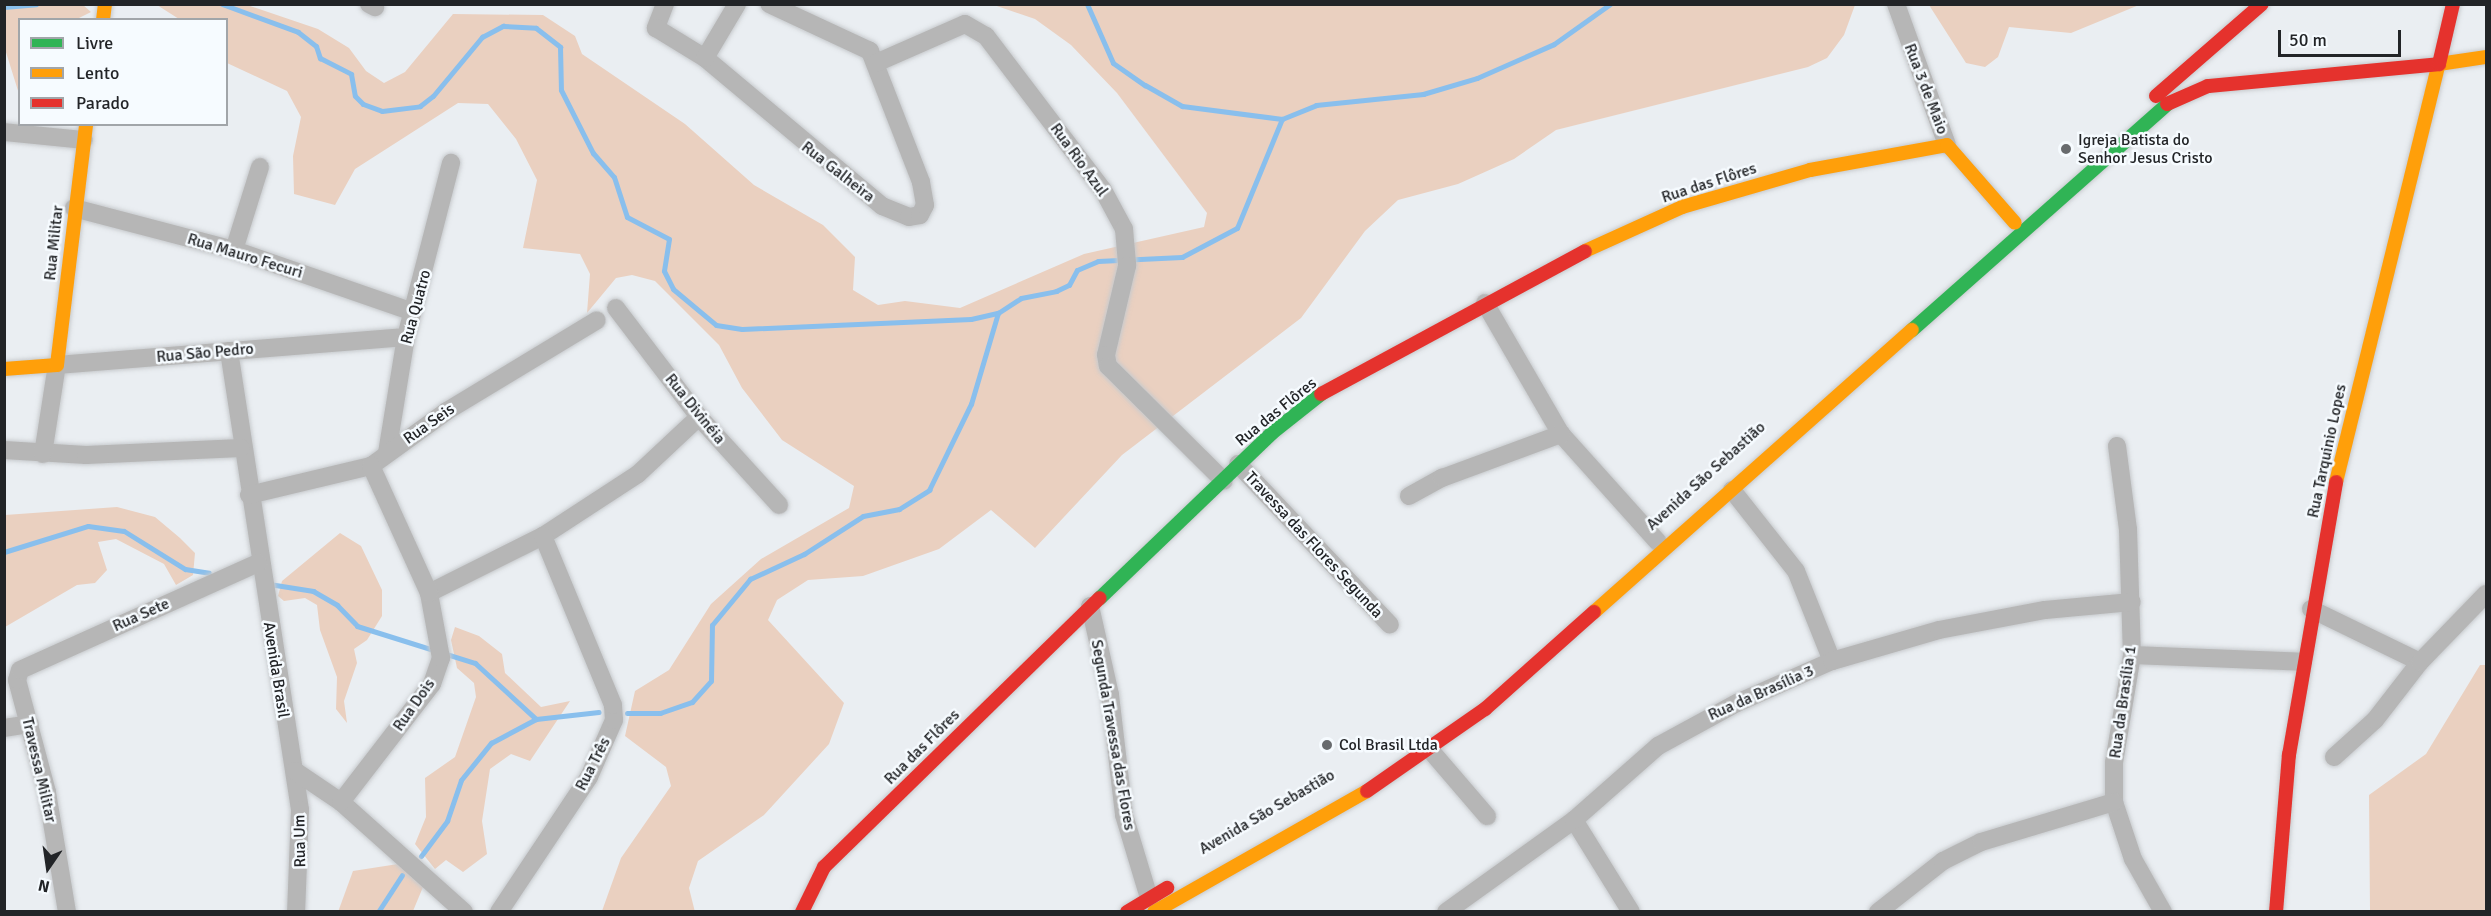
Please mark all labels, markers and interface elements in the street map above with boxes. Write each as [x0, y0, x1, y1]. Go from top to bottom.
legend [18, 18, 228, 126]
scale bar [2281, 18, 2404, 56]
text: 50 m [2289, 29, 2327, 51]
text: Livre [76, 32, 113, 54]
street label: Rua 3 de Maio [1900, 41, 1952, 137]
text: Lento [76, 62, 119, 84]
text: Parado [76, 92, 129, 114]
street label: Rua Rio Azul [1046, 120, 1112, 200]
place label: Igreja Batista do Senhor Jesus Cristo [2078, 130, 2212, 168]
street label: Rua Galheira [798, 137, 878, 207]
marker: Igreja Batista do Senhor Jesus Cristo [2059, 142, 2073, 156]
street label: Rua das Flôres [1659, 159, 1759, 207]
street label: Rua Militar [41, 205, 67, 281]
street label: Rua Mauro Fecuri [185, 229, 305, 283]
street label: Rua Quatro [397, 268, 435, 346]
street label: Rua São Pedro [156, 339, 254, 367]
street label: Rua Divinéia [661, 370, 729, 448]
street label: Rua das Flôres [1232, 374, 1320, 450]
street label: Rua Tarquinio Lopes [2303, 382, 2351, 520]
street label: Rua Seis [400, 400, 458, 448]
street label: Avenida São Sebastião [1643, 418, 1769, 534]
street label: Travessa das Flores Segunda [1241, 468, 1387, 622]
street label: Rua Sete [110, 594, 172, 636]
street label: Avenida Brasil [259, 621, 293, 719]
street label: Segunda Travessa das Flores [1087, 638, 1139, 832]
street label: Rua da Brasília 1 [2106, 644, 2140, 760]
street label: Rua da Brasília 3 [1705, 661, 1817, 725]
street label: Rua Dois [389, 675, 439, 735]
street label: Rua das Flôres [880, 705, 964, 789]
street label: Travessa Militar [18, 716, 60, 824]
street label: Rua Três [571, 734, 615, 794]
place label: Col Brasil Ltda [1339, 735, 1438, 755]
marker: Col Brasil Ltda [1320, 738, 1334, 752]
street label: Avenida São Sebastião [1196, 765, 1338, 859]
street label: Rua Um [290, 814, 310, 868]
north arrow [18, 838, 78, 898]
text: N [36, 875, 52, 897]

